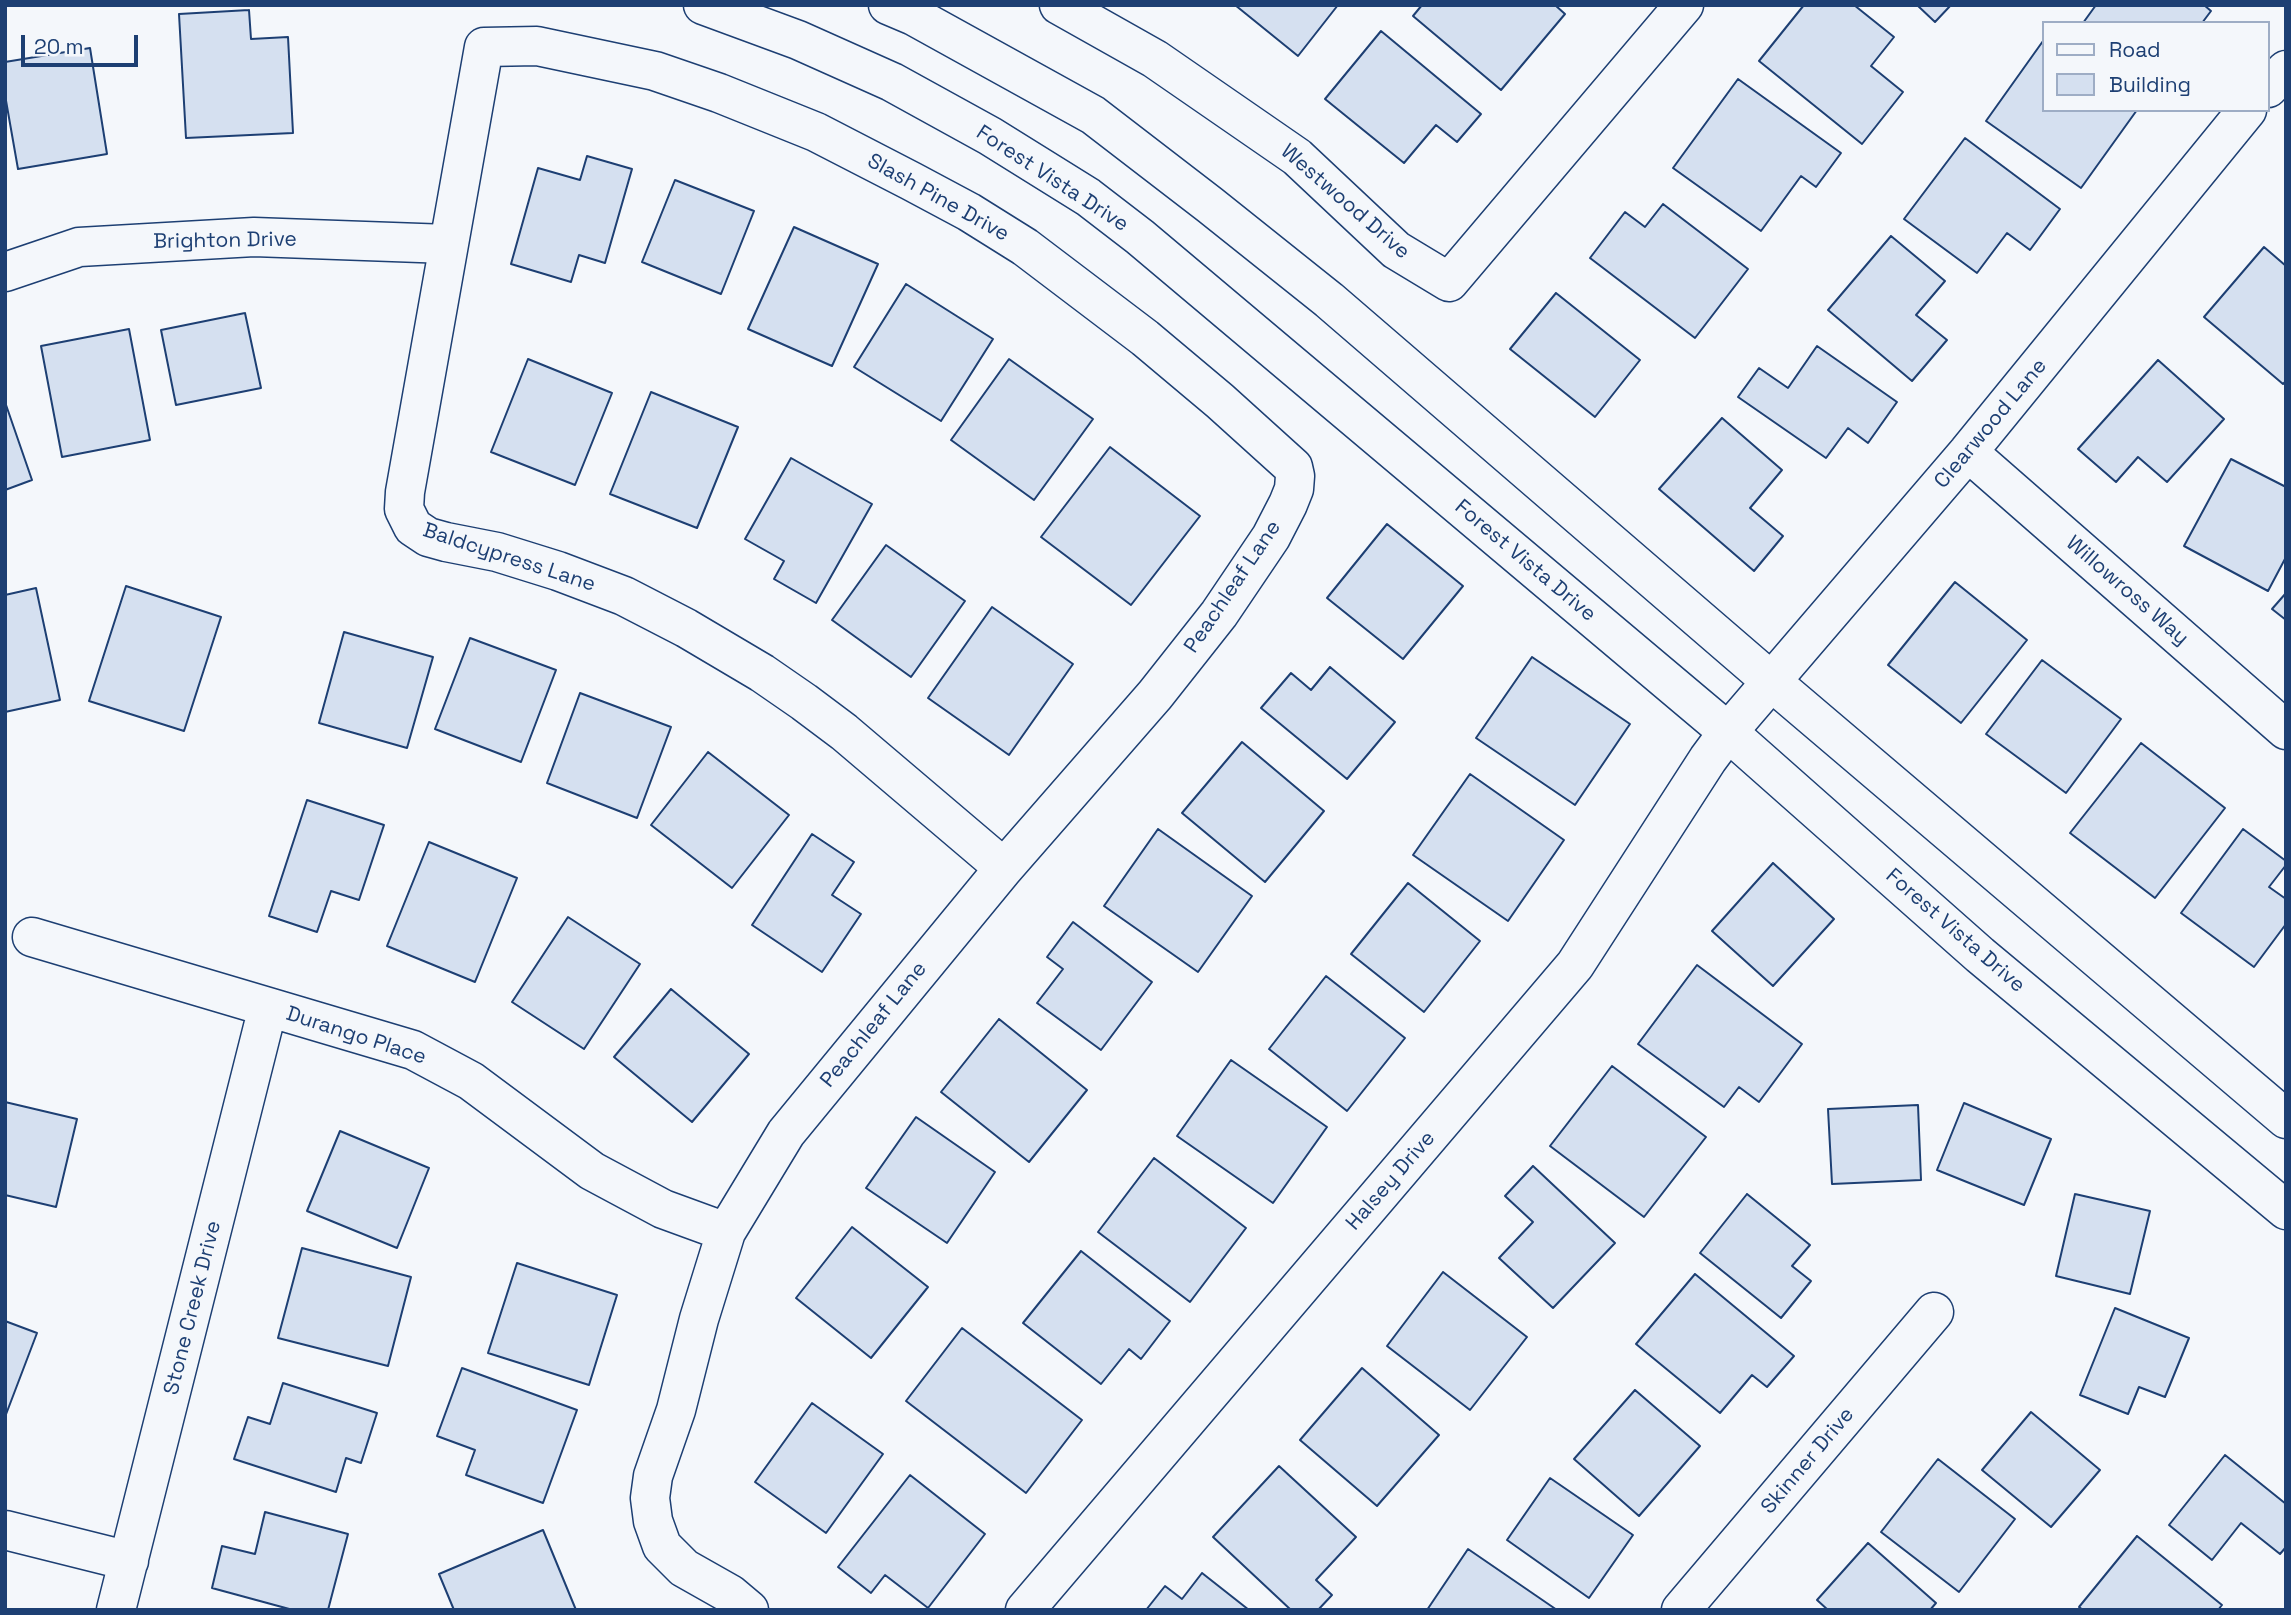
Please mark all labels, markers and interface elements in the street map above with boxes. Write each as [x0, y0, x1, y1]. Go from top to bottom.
scale bar [24, 21, 142, 65]
legend [2042, 21, 2270, 112]
text: 20 m [34, 33, 84, 60]
text: Road [2109, 36, 2161, 63]
text: Building [2109, 71, 2191, 98]
street label: Forest Vista Drive [971, 120, 1133, 238]
street label: Westwood Drive [1275, 139, 1415, 265]
street label: Slash Pine Drive [863, 149, 1013, 247]
street label: Brighton Drive [153, 227, 297, 255]
street label: Clearwood Lane [1929, 354, 2053, 494]
street label: Forest Vista Drive [1449, 495, 1601, 627]
street label: Peachleaf Lane [1179, 516, 1287, 658]
street label: Baldcypress Lane [420, 518, 598, 598]
street label: Willowross Way [2061, 531, 2193, 651]
street label: Forest Vista Drive [1880, 864, 2030, 998]
street label: Peachleaf Lane [816, 957, 932, 1093]
street label: Durango Place [283, 1002, 429, 1070]
street label: Halsey Drive [1341, 1126, 1441, 1236]
street label: Stone Creek Drive [159, 1218, 227, 1398]
street label: Skinner Drive [1756, 1403, 1860, 1519]

